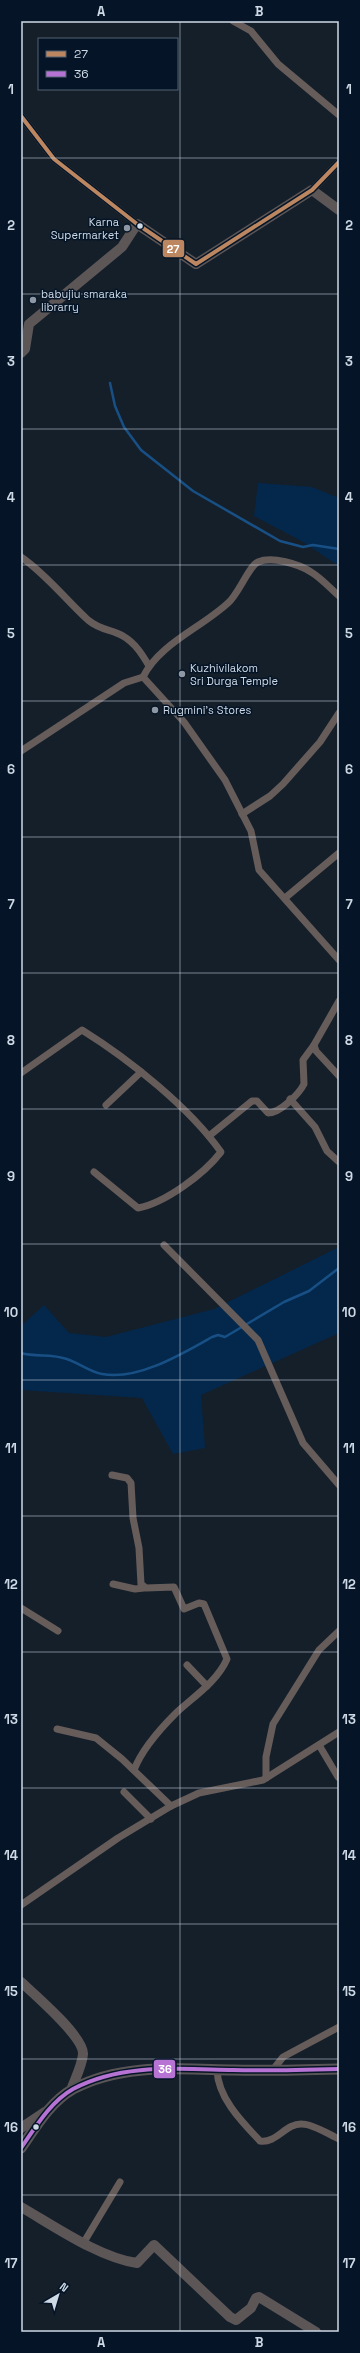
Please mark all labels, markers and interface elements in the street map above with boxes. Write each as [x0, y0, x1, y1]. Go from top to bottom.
text: A [97, 3, 106, 20]
text: B [255, 3, 264, 20]
legend [38, 38, 178, 90]
text: 27 [74, 46, 88, 62]
text: 36 [74, 66, 89, 82]
text: 1 [8, 81, 14, 98]
text: 1 [346, 81, 352, 98]
place label: Karna Supermarket [51, 215, 120, 242]
text: 2 [7, 217, 15, 234]
text: 2 [345, 217, 353, 234]
unlabelled marker [135, 221, 145, 231]
marker: Karna Supermarket [122, 223, 132, 233]
line badge: 27 [162, 239, 185, 258]
text: 27 [167, 242, 179, 256]
place label: babujiu smaraka librarry [41, 287, 128, 314]
marker: babujiu smaraka librarry [28, 295, 38, 305]
text: 3 [7, 353, 15, 370]
text: 3 [345, 353, 353, 370]
text: 4 [7, 489, 15, 506]
text: 4 [345, 489, 353, 506]
text: 5 [7, 625, 15, 642]
text: 5 [345, 625, 353, 642]
place label: Kuzhivilakom Sri Durga Temple [190, 661, 278, 688]
marker: Kuzhivilakom Sri Durga Temple [177, 669, 187, 679]
place label: Rugmini's Stores [163, 703, 252, 717]
marker: Rugmini's Stores [150, 705, 160, 715]
text: 6 [7, 761, 15, 778]
text: 6 [345, 761, 353, 778]
text: 7 [7, 896, 15, 913]
text: 7 [345, 896, 353, 913]
text: 8 [7, 1032, 15, 1049]
text: 8 [345, 1032, 353, 1049]
text: 9 [7, 1168, 15, 1185]
text: 9 [345, 1168, 353, 1185]
text: 10 [4, 1304, 18, 1321]
text: 10 [342, 1304, 356, 1321]
text: 11 [5, 1440, 17, 1457]
text: 11 [343, 1440, 355, 1457]
text: 12 [4, 1576, 18, 1593]
text: 12 [342, 1576, 356, 1593]
text: 13 [4, 1711, 18, 1728]
text: 13 [342, 1711, 356, 1728]
text: 14 [4, 1847, 18, 1864]
text: 14 [342, 1847, 356, 1864]
text: 15 [4, 1983, 18, 2000]
text: 15 [342, 1983, 356, 2000]
line badge: 36 [153, 2059, 176, 2079]
text: 36 [158, 2062, 172, 2076]
text: 16 [4, 2119, 18, 2136]
text: 16 [342, 2119, 356, 2136]
unlabelled marker [31, 2122, 41, 2132]
text: 17 [4, 2255, 18, 2272]
text: 17 [342, 2255, 356, 2272]
north arrow [38, 2275, 78, 2315]
text: N [57, 2279, 71, 2295]
text: A [97, 2334, 106, 2351]
text: B [255, 2334, 264, 2351]

